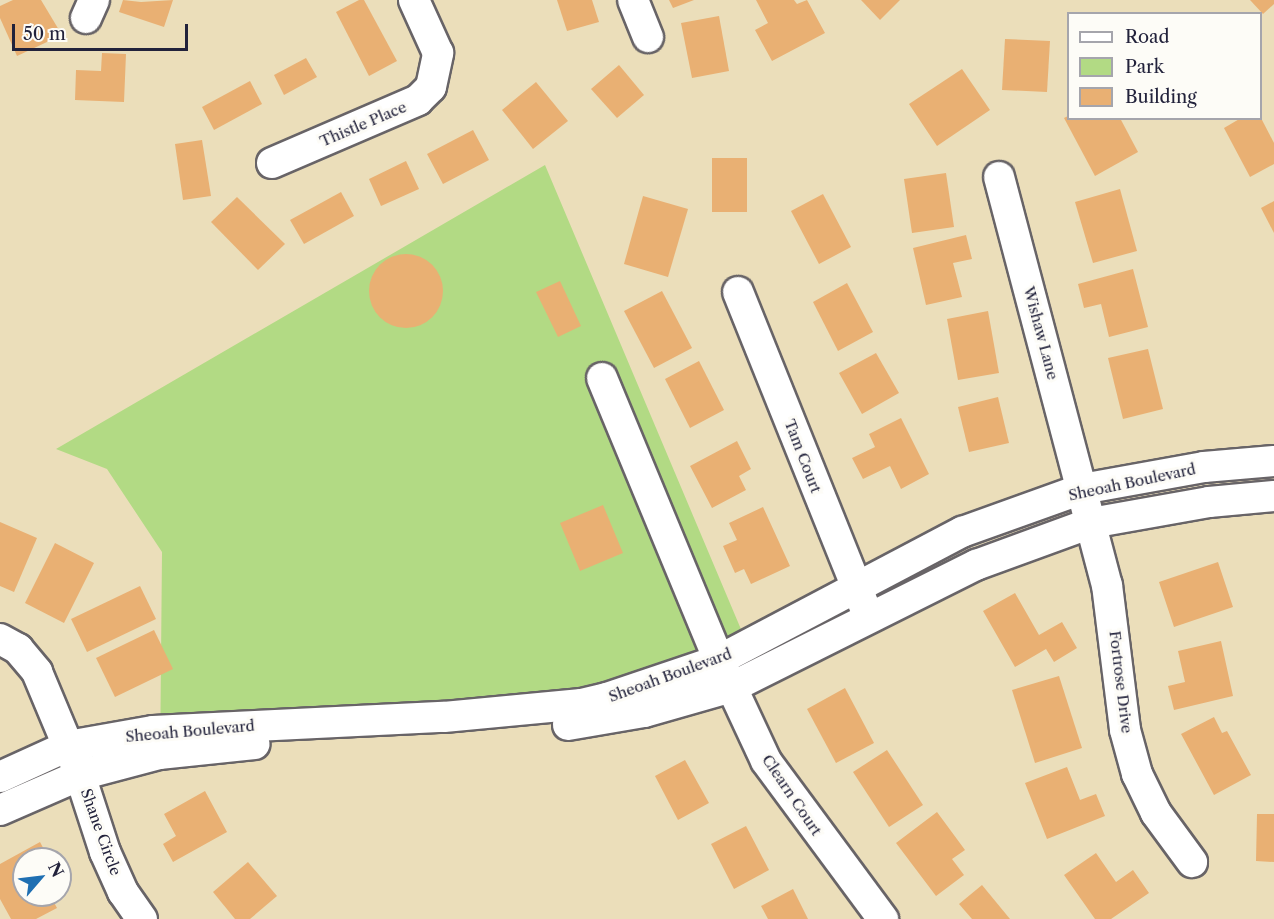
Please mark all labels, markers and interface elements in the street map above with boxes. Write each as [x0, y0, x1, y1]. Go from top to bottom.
scale bar [15, 12, 190, 50]
legend [1067, 12, 1262, 120]
text: 50 m [23, 23, 66, 45]
text: Road [1125, 26, 1170, 48]
text: Park [1125, 56, 1164, 78]
text: Building [1125, 86, 1197, 108]
street label: Thistle Place [317, 98, 409, 150]
street label: Wishaw Lane [1020, 284, 1062, 382]
street label: Tam Court [781, 417, 825, 495]
street label: Sheoah Boulevard [1067, 460, 1197, 504]
street label: Fortrose Drive [1106, 630, 1136, 734]
street label: Sheoah Boulevard [606, 644, 734, 706]
street label: Sheoah Boulevard [125, 716, 255, 746]
street label: Clearn Court [758, 751, 826, 839]
street label: Shane Circle [77, 786, 125, 878]
north arrow [12, 847, 72, 907]
text: N [44, 859, 68, 880]

